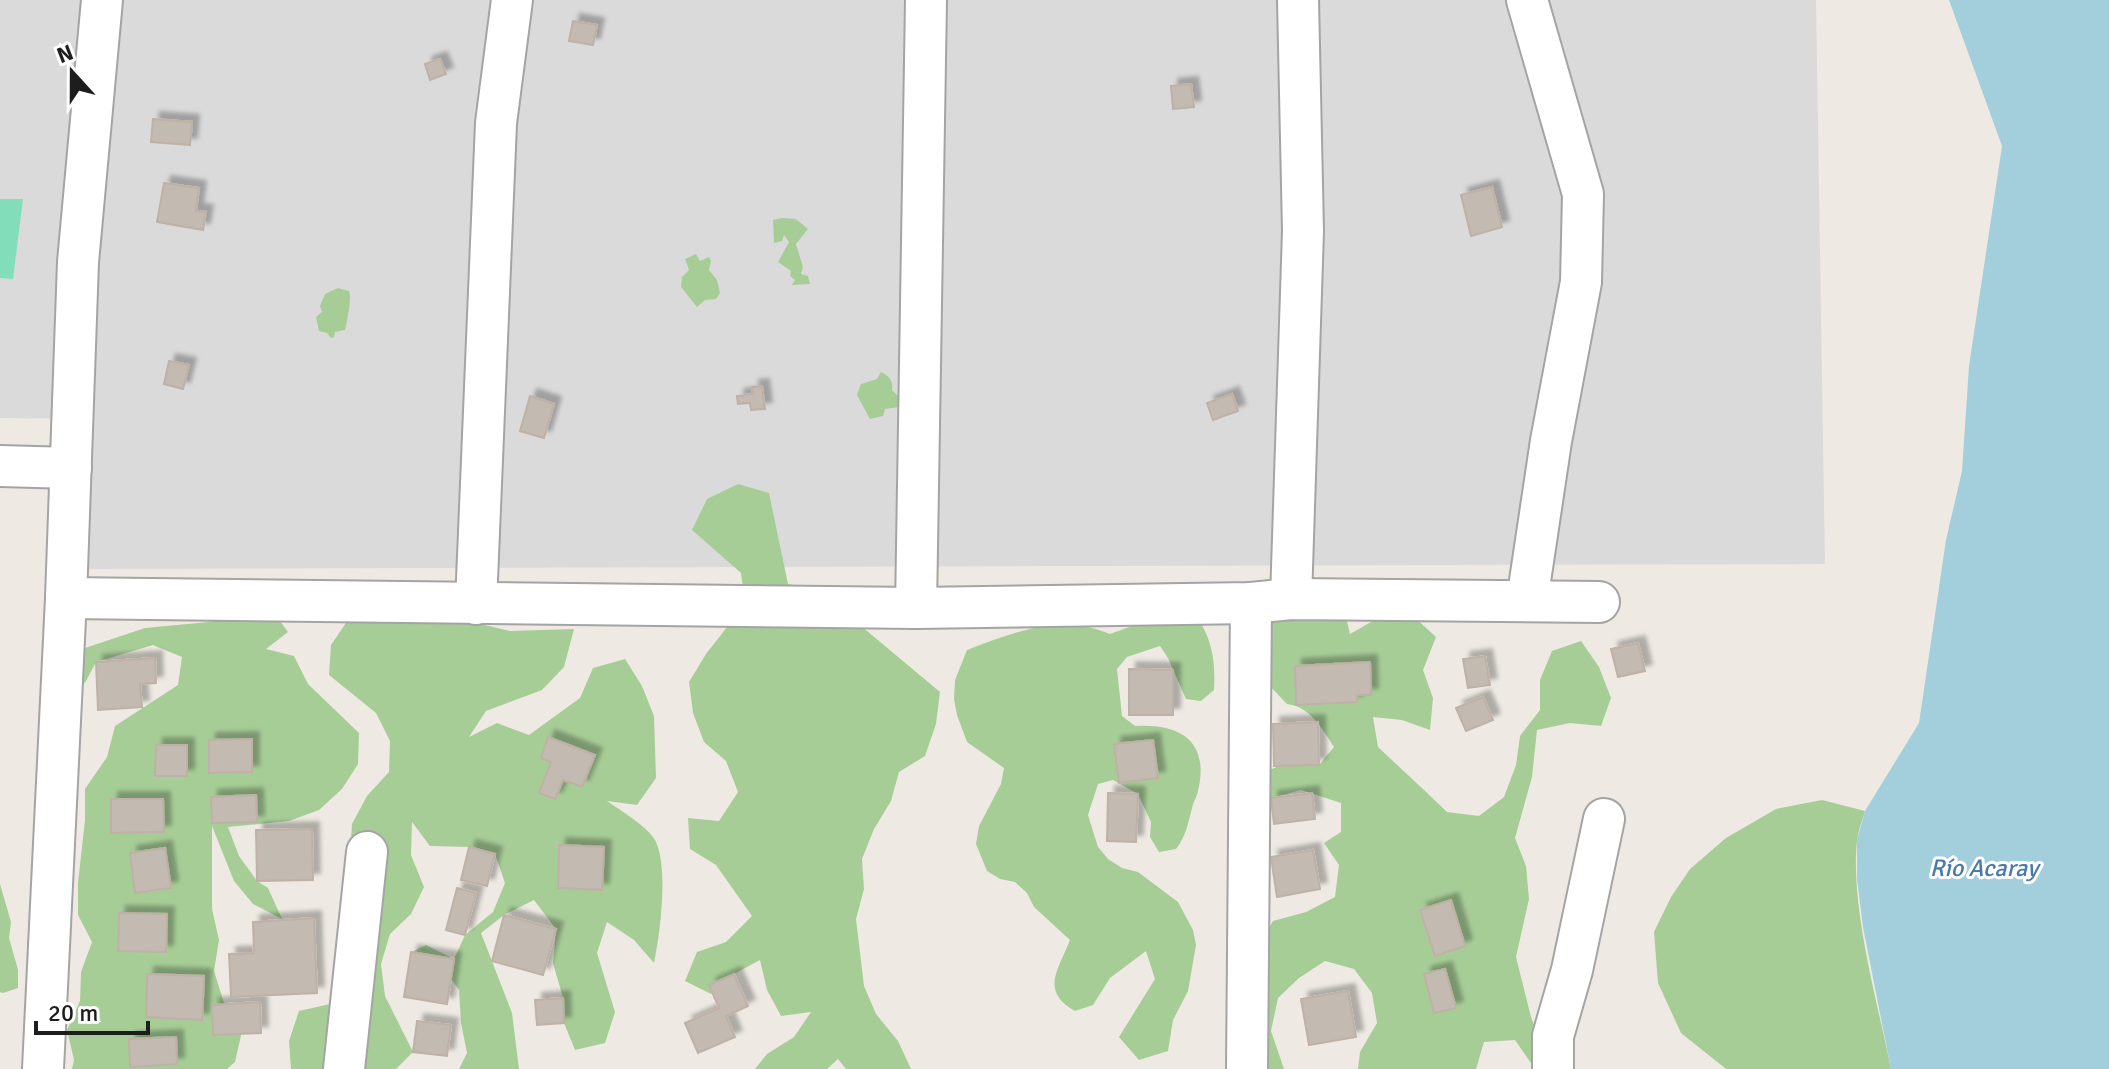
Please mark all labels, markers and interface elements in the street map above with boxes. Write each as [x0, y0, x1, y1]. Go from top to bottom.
north arrow [32, 32, 112, 112]
text: N [53, 38, 77, 69]
water label: Río Acaray [1930, 853, 2041, 883]
scale bar [36, 985, 148, 1035]
text: 20 m [48, 998, 98, 1028]

